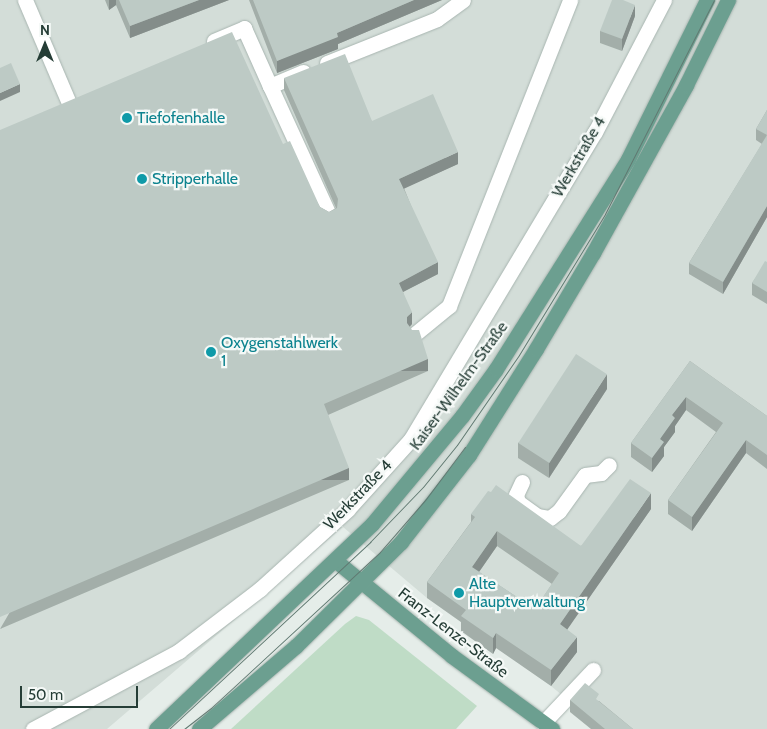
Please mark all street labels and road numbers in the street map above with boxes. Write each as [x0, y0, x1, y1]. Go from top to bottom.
street label: Werkstraße 4 [548, 113, 610, 201]
street label: Kaiser-Wilhelm-Straße [406, 318, 512, 454]
street label: Werkstraße 4 [320, 456, 396, 534]
street label: Franz-Lenze-Straße [394, 584, 512, 682]

